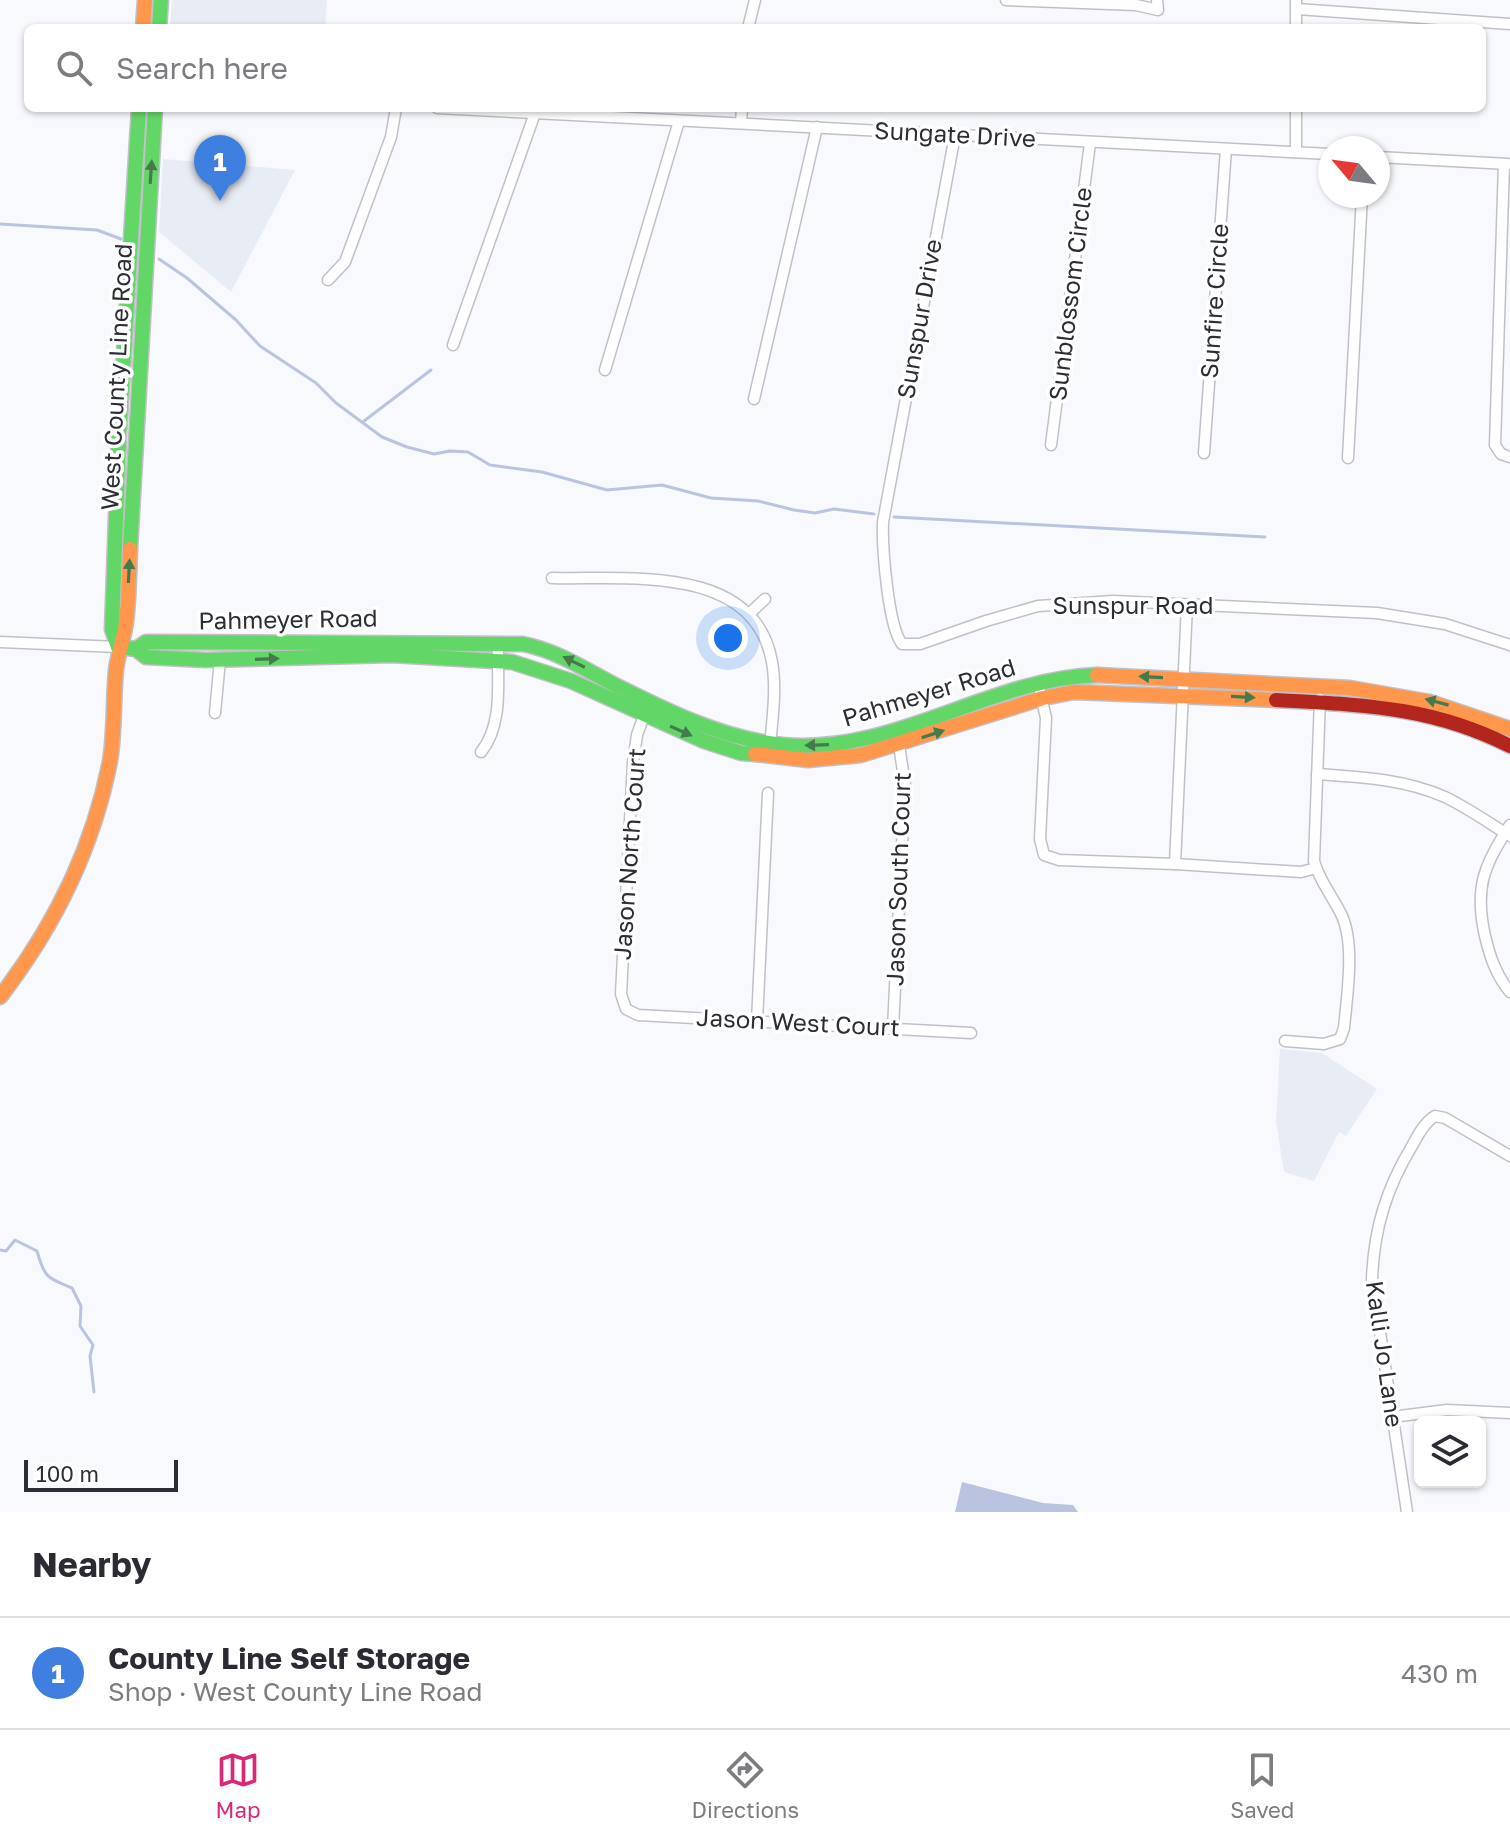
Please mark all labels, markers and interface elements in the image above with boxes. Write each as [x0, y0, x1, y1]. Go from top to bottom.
search box [24, 24, 1486, 112]
icon: search [52, 46, 96, 90]
text: Search here [116, 50, 288, 86]
street label: Sungate Drive [874, 115, 1037, 152]
pin: 1 [194, 135, 246, 201]
north arrow [1318, 136, 1390, 208]
one-way arrow [144, 159, 157, 184]
street label: Sunblossom Circle [1042, 186, 1097, 402]
street label: Sunfire Circle [1194, 222, 1233, 379]
street label: Sunspur Drive [890, 237, 947, 401]
street label: West County Line Road [94, 243, 137, 511]
one-way arrow [122, 558, 135, 583]
street label: Sunspur Road [1053, 590, 1213, 619]
street label: Pahmeyer Road [198, 602, 378, 635]
your location [708, 618, 748, 658]
street label: Pahmeyer Road [838, 651, 1019, 732]
one-way arrow [255, 652, 280, 665]
one-way arrow [563, 655, 586, 669]
one-way arrow [1138, 671, 1163, 684]
one-way arrow [1231, 691, 1256, 704]
one-way arrow [1424, 695, 1448, 708]
one-way arrow [669, 724, 693, 737]
one-way arrow [921, 727, 945, 739]
one-way arrow [804, 739, 829, 752]
street label: Jason North Court [607, 747, 650, 961]
street label: Jason South Court [879, 771, 916, 986]
street label: Jason West Court [696, 1002, 901, 1041]
street label: Kalli Jo Lane [1361, 1279, 1410, 1429]
map controls [1414, 1416, 1486, 1488]
button: layers [1414, 1416, 1486, 1488]
scale bar [24, 1456, 178, 1492]
text: 100 m [36, 1460, 99, 1487]
text: Nearby [32, 1544, 152, 1584]
text: County Line Self Storage [108, 1640, 470, 1676]
text: 1 [51, 1658, 65, 1689]
text: 430 m [1401, 1658, 1478, 1689]
text: Shop · West County Line Road [108, 1676, 482, 1707]
tab: Map [216, 1748, 260, 1823]
tab: Directions [692, 1748, 799, 1823]
tab: Saved [1230, 1748, 1294, 1823]

